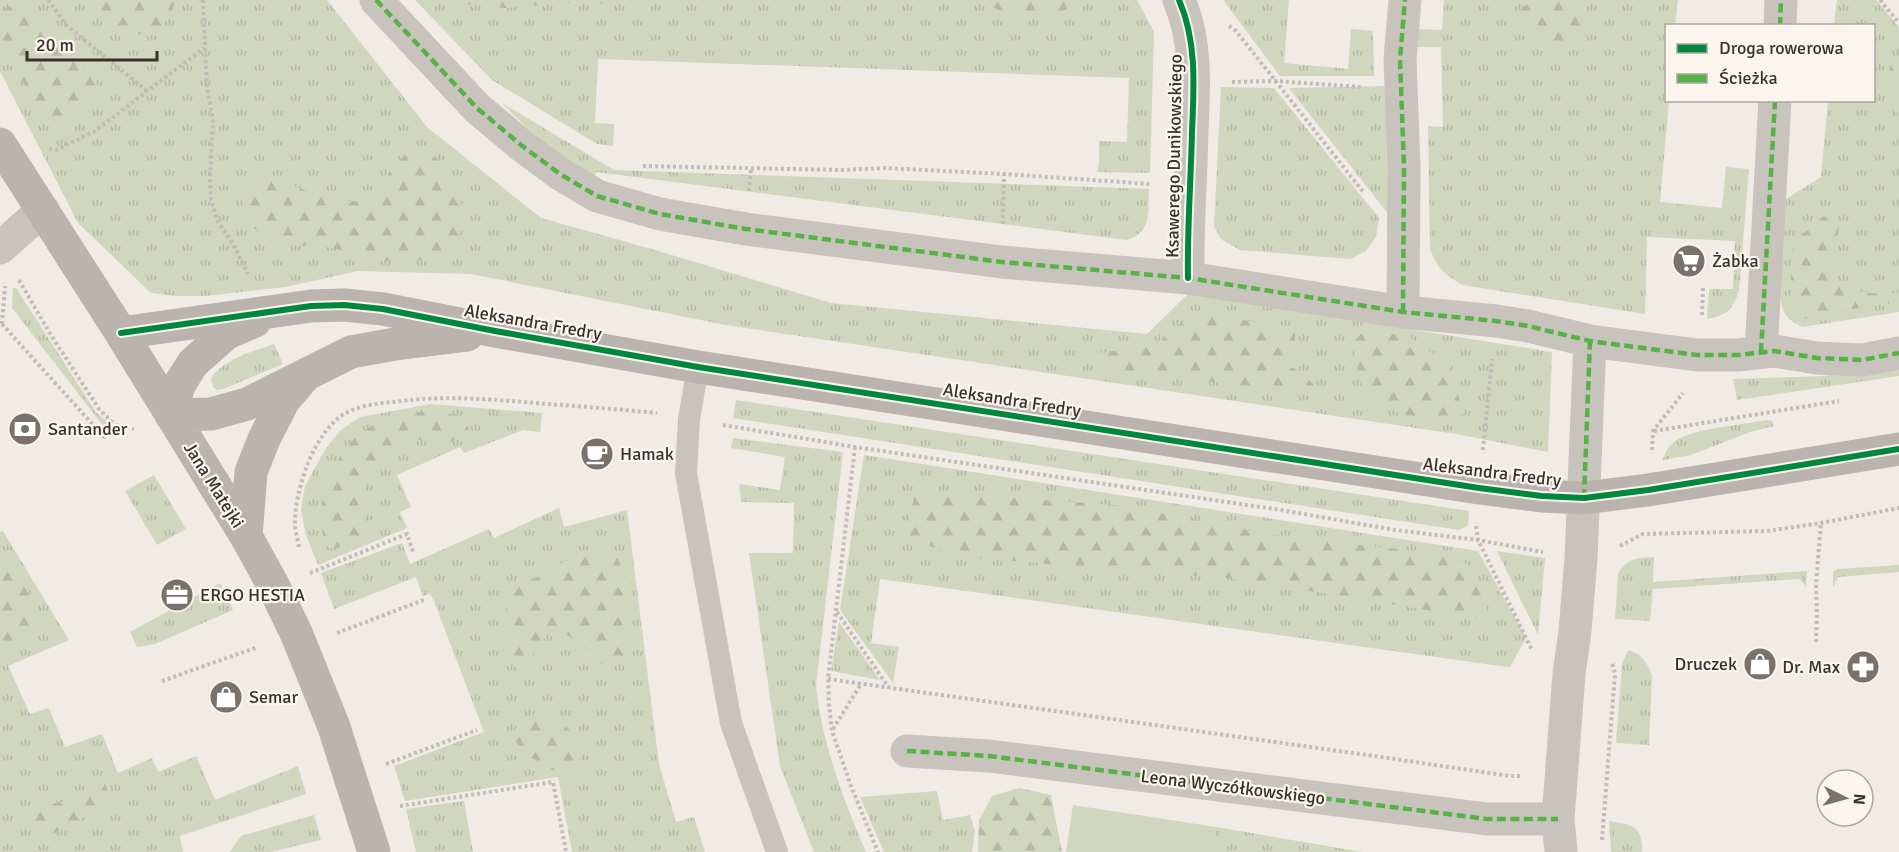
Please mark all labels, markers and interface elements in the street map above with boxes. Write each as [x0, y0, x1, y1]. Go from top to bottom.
scale bar [27, 24, 158, 62]
legend [1665, 24, 1875, 102]
text: 20 m [36, 34, 74, 56]
text: Droga rowerowa [1719, 37, 1844, 59]
street label: Ksawerego Dunikowskiego [1161, 54, 1187, 258]
text: Ścieżka [1719, 67, 1778, 89]
supermarket icon: Żabka [1671, 243, 1707, 279]
place label: Żabka [1712, 250, 1759, 272]
street label: Aleksandra Fredry [463, 299, 604, 345]
street label: Aleksandra Fredry [942, 378, 1083, 422]
bank icon: Santander [7, 411, 43, 447]
place label: Santander [48, 418, 128, 440]
cafe icon: Hamak [579, 436, 615, 472]
street label: Jana Matejki [179, 438, 249, 532]
place label: Hamak [620, 443, 674, 465]
street label: Aleksandra Fredry [1422, 453, 1563, 491]
office icon: ERGO HESTIA [159, 577, 195, 613]
place label: ERGO HESTIA [200, 584, 305, 606]
shop icon: Druczek [1742, 646, 1778, 682]
pharmacy icon: Dr. Max [1845, 649, 1881, 685]
place label: Druczek [1675, 653, 1737, 675]
place label: Dr. Max [1782, 656, 1841, 678]
shop icon: Semar [208, 679, 244, 715]
place label: Semar [249, 686, 298, 708]
street label: Leona Wyczółkowskiego [1140, 765, 1326, 809]
north arrow [1815, 768, 1875, 828]
text: N [1848, 793, 1869, 806]

